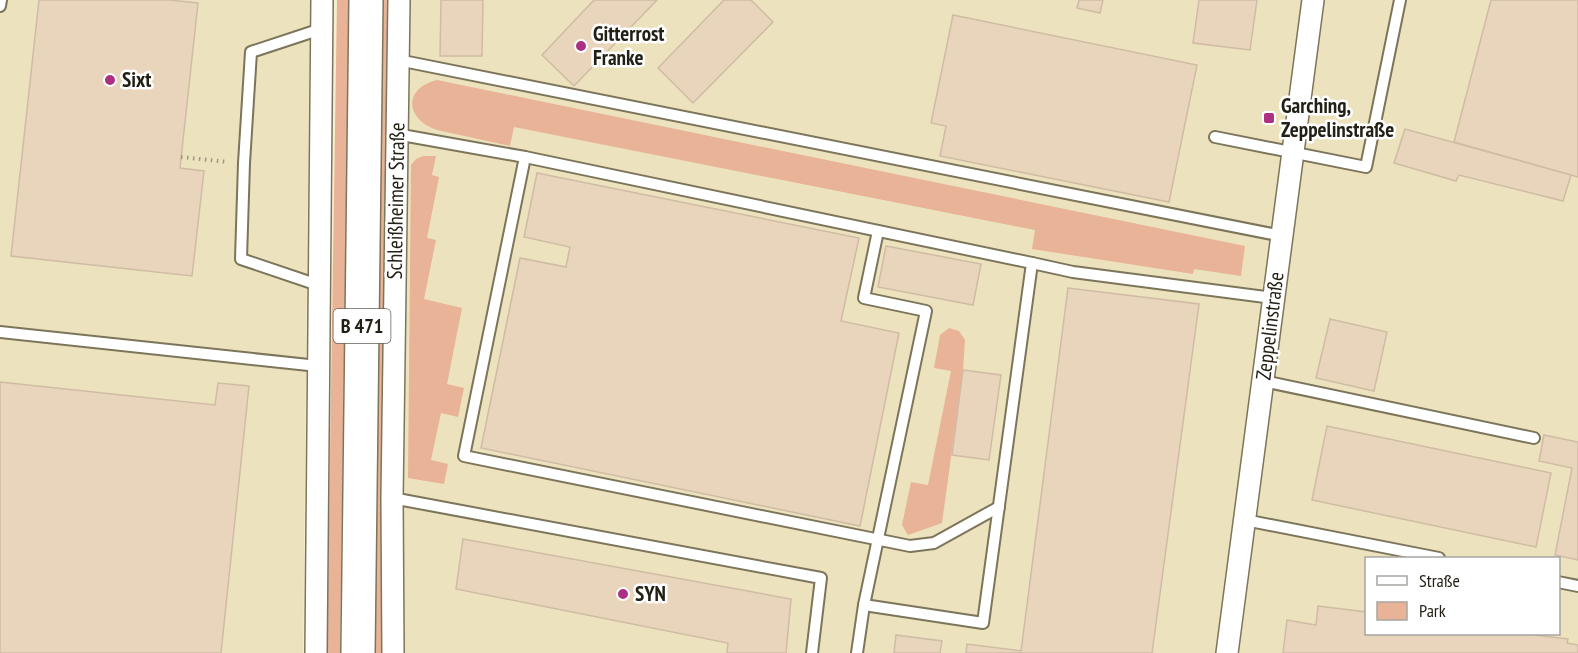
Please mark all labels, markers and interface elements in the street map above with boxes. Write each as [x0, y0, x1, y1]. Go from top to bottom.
place label: Gitterrost Franke [593, 20, 664, 71]
marker: Gitterrost Franke [574, 39, 588, 53]
place label: Sixt [122, 66, 151, 93]
marker: Sixt [103, 73, 117, 87]
place label: Garching, Zeppelinstraße [1281, 92, 1394, 143]
marker: Garching, Zeppelinstraße [1262, 111, 1276, 125]
street label: Schleißheimer Straße [381, 122, 410, 280]
street label: Zeppelinstraße [1249, 270, 1290, 381]
road number: B 471 [334, 309, 391, 343]
legend [1365, 557, 1560, 635]
text: Straße [1419, 569, 1460, 592]
place label: SYN [635, 580, 666, 607]
marker: SYN [616, 587, 630, 601]
text: Park [1419, 599, 1446, 622]

